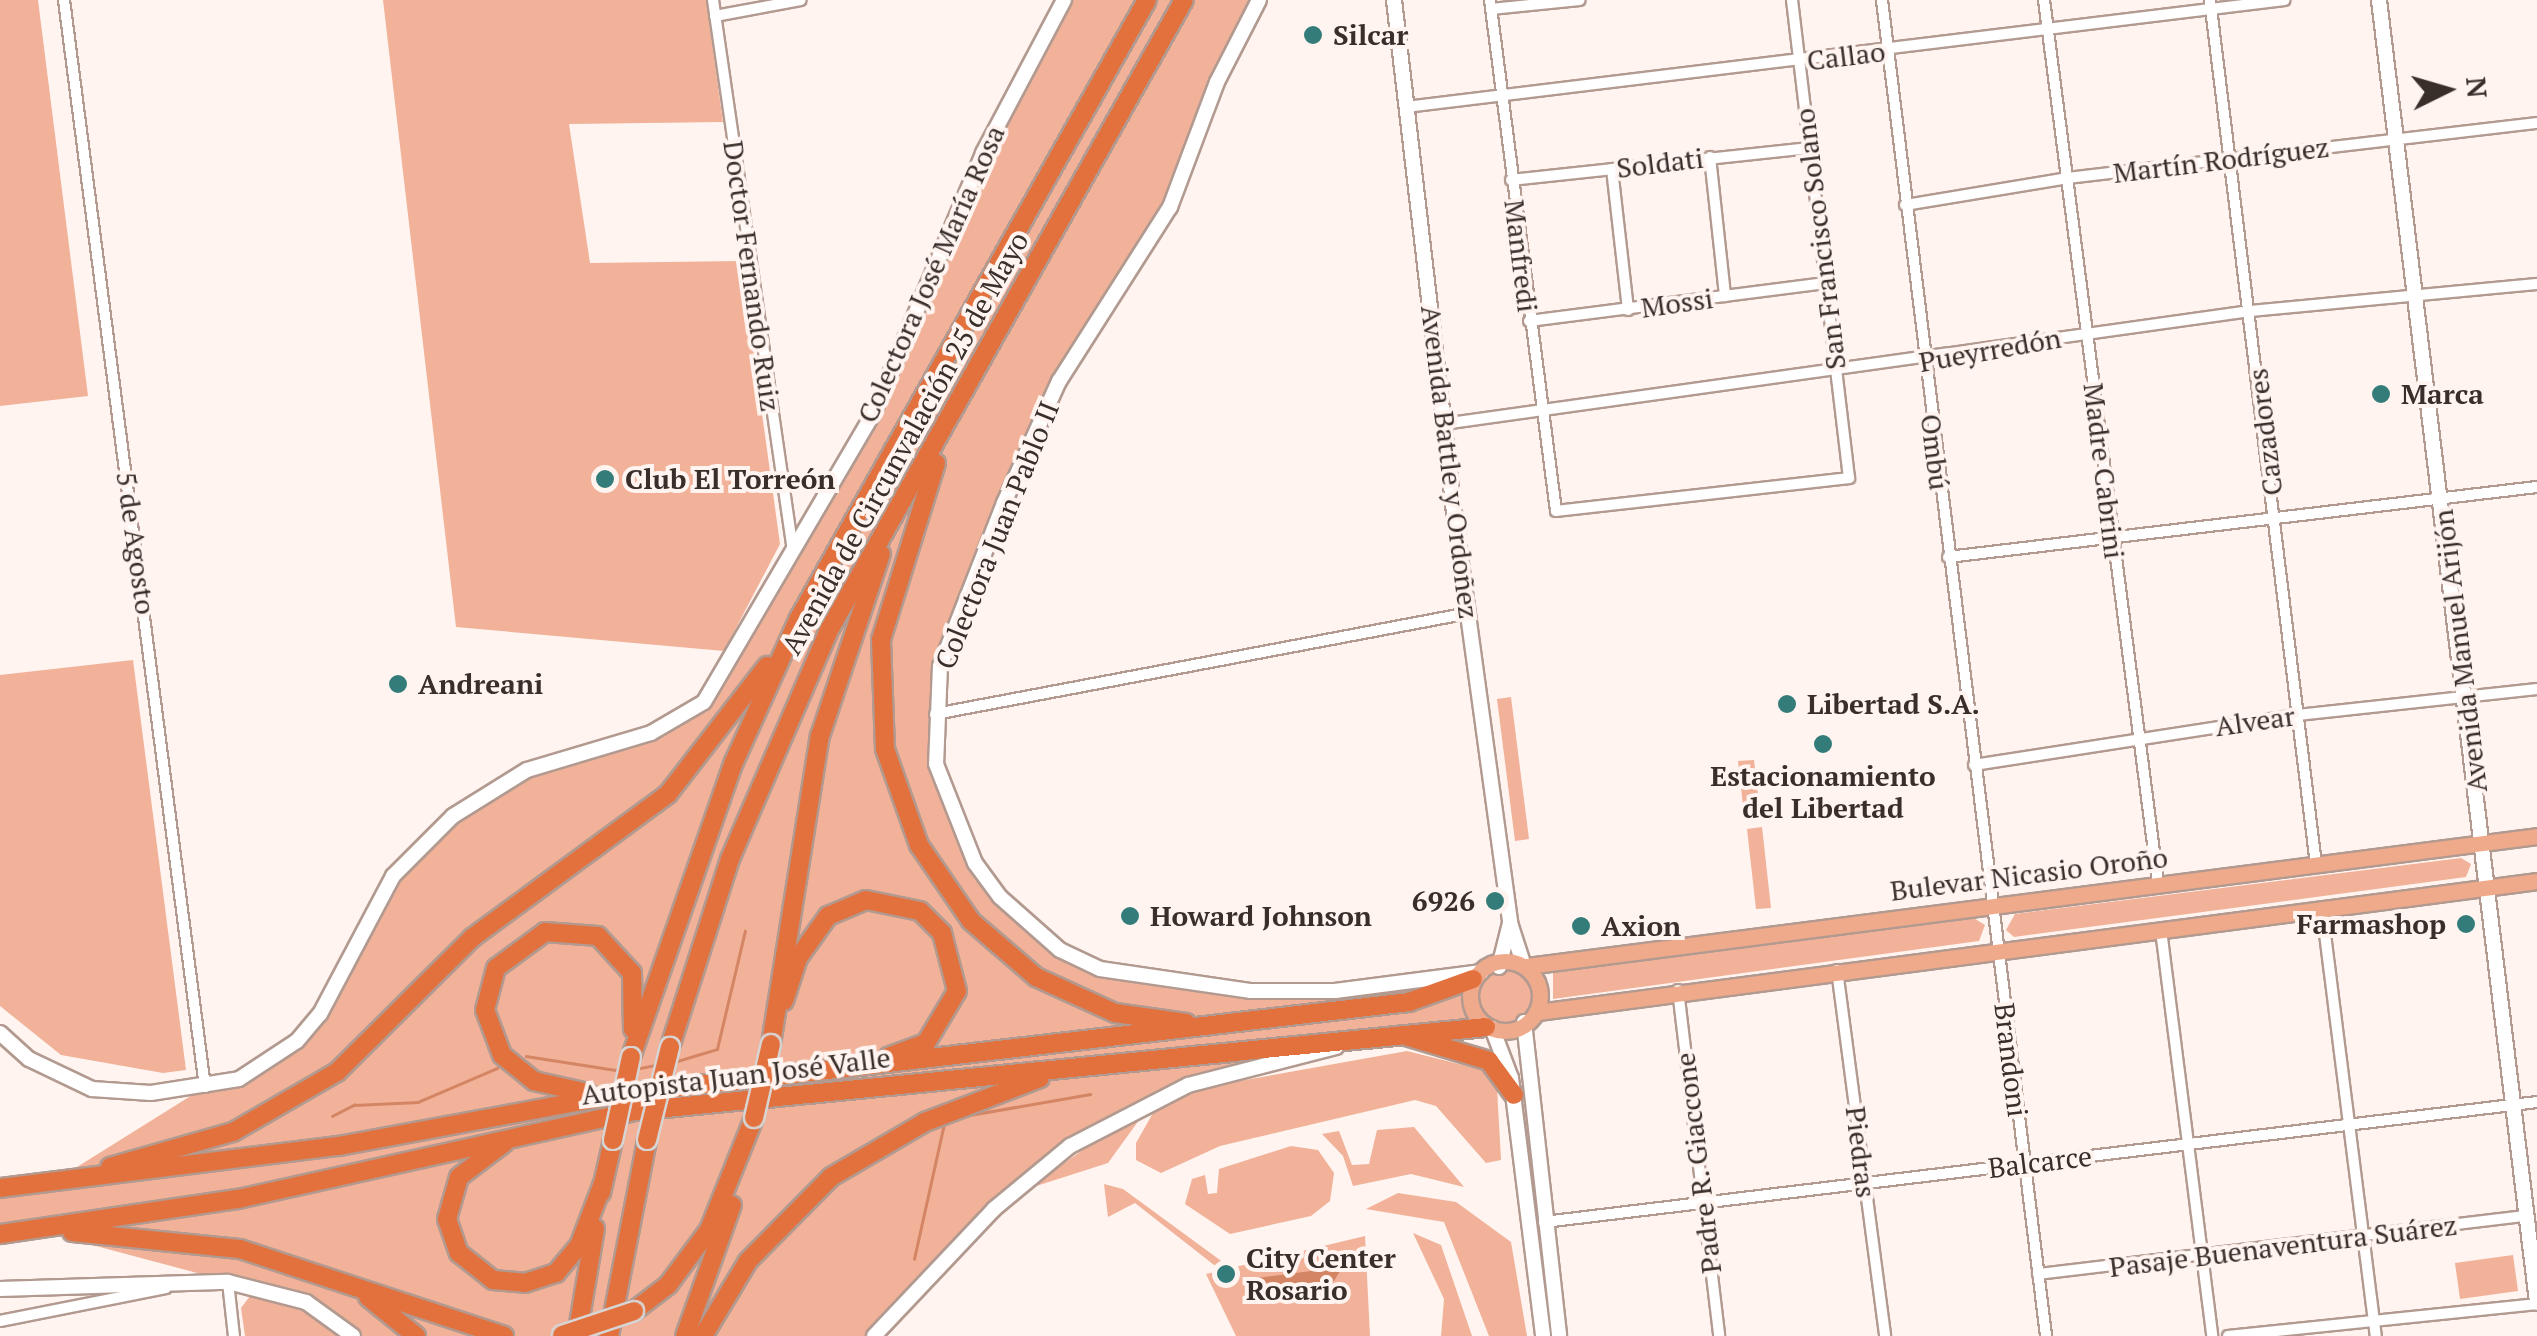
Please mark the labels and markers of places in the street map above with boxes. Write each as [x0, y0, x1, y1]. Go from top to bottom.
place label: Silcar [1333, 18, 1408, 52]
marker: Silcar [1302, 24, 1324, 46]
place label: Marca [2401, 377, 2484, 411]
marker: Marca [2370, 383, 2392, 405]
place label: Club El Torreón [625, 462, 835, 496]
marker: Club El Torreón [594, 468, 616, 490]
place label: Andreani [418, 667, 543, 701]
marker: Andreani [387, 673, 409, 695]
place label: Libertad S.A. [1807, 687, 1980, 721]
marker: Libertad S.A. [1776, 693, 1798, 715]
marker: Estacionamiento del Libertad [1812, 733, 1834, 755]
place label: Estacionamiento del Libertad [1710, 759, 1936, 825]
place label: 6926 [1412, 884, 1475, 918]
marker: 6926 [1484, 890, 1506, 912]
place label: Howard Johnson [1150, 899, 1372, 933]
marker: Howard Johnson [1119, 905, 1141, 927]
place label: Farmashop [2297, 907, 2446, 941]
place label: Axion [1601, 909, 1681, 943]
marker: Farmashop [2455, 913, 2477, 935]
marker: Axion [1570, 915, 1592, 937]
place label: City Center Rosario [1246, 1241, 1396, 1307]
marker: City Center Rosario [1215, 1263, 1237, 1285]

